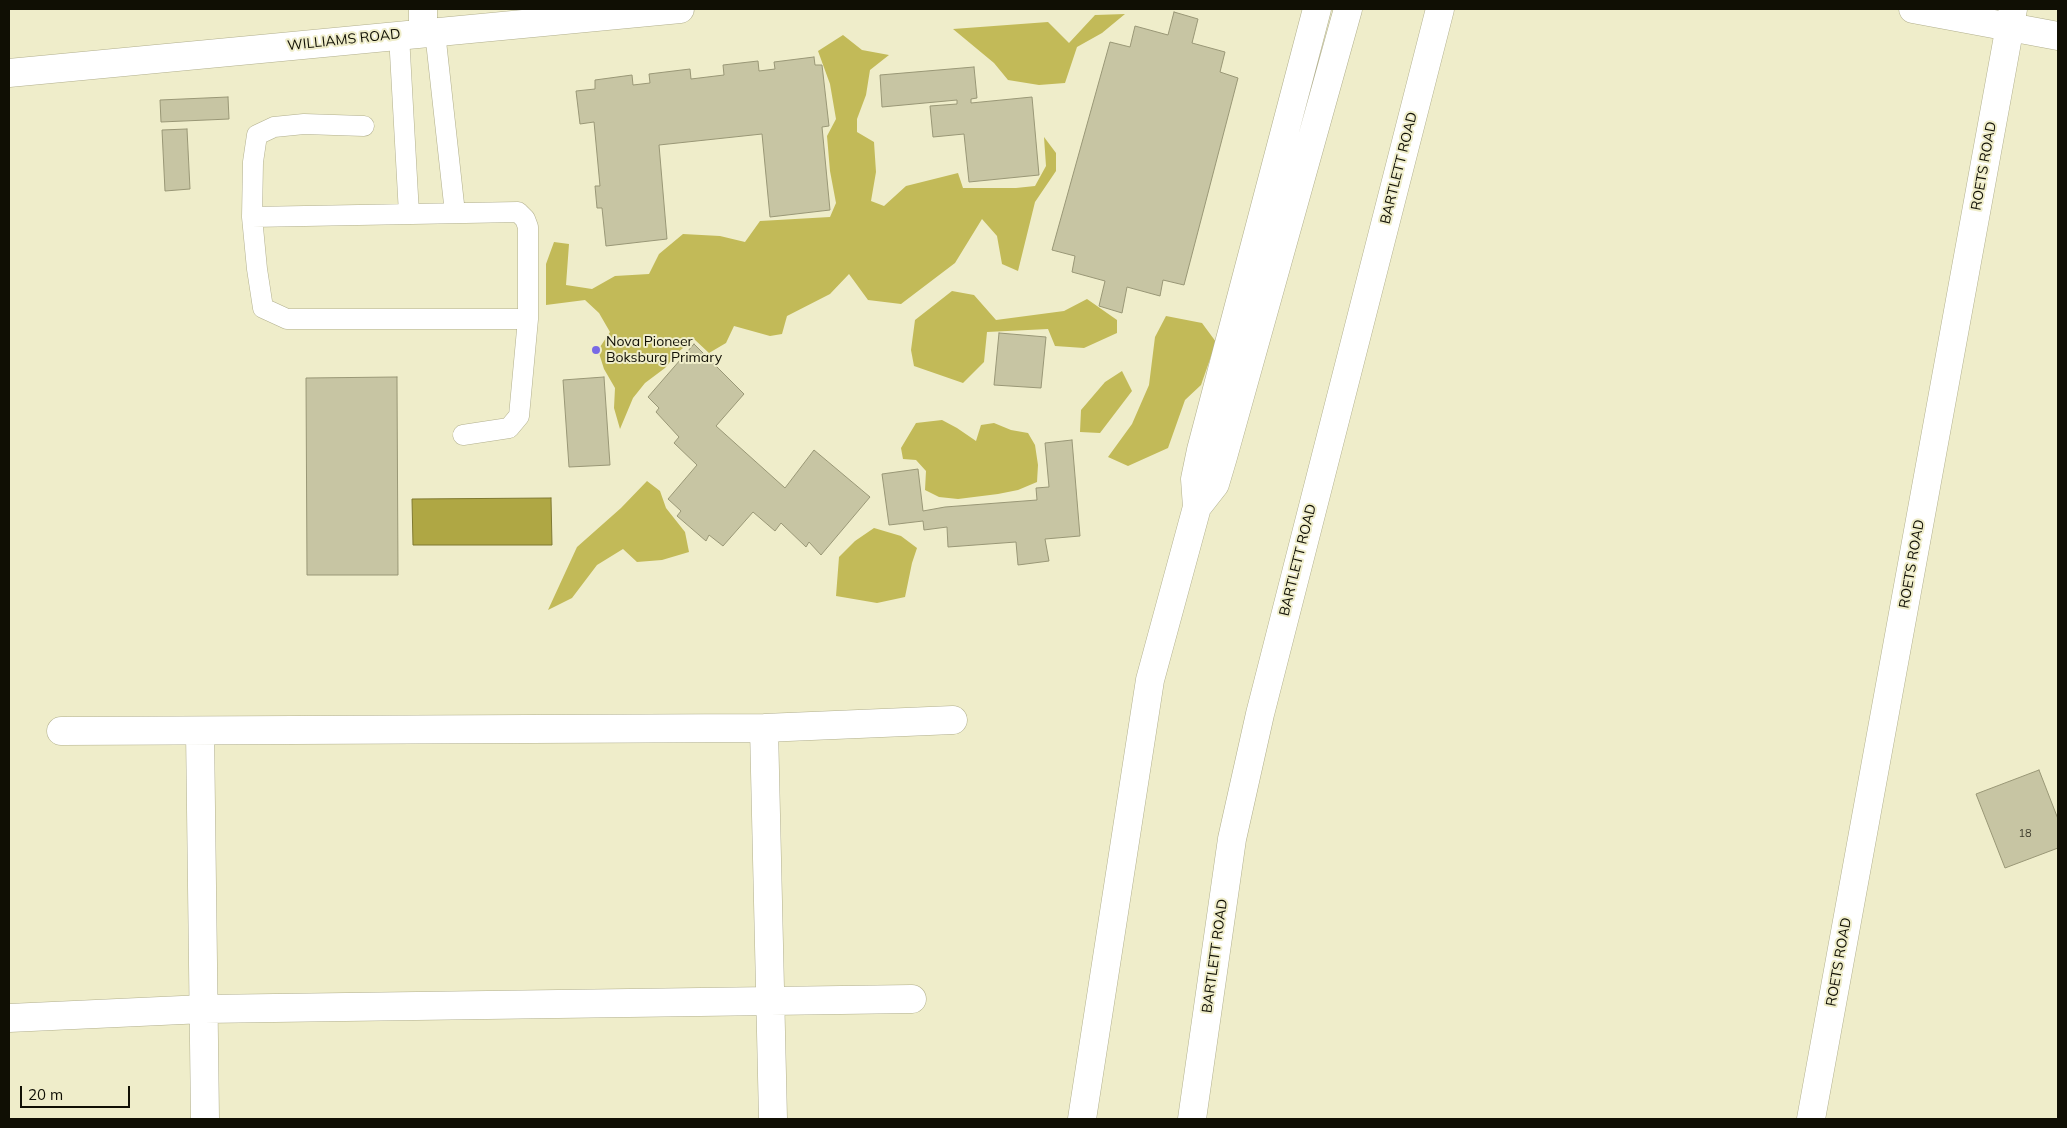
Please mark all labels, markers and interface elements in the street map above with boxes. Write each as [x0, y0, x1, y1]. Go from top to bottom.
street label: WILLIAMS ROAD [287, 26, 401, 54]
street label: BARTLETT ROAD [1377, 110, 1421, 226]
street label: ROETS ROAD [1968, 120, 2000, 212]
place label: Nova Pioneer Boksburg Primary [606, 334, 722, 367]
marker: Nova Pioneer Boksburg Primary [590, 344, 602, 356]
street label: BARTLETT ROAD [1276, 502, 1320, 618]
street label: ROETS ROAD [1896, 518, 1928, 610]
house number: 18 [2018, 827, 2032, 841]
street label: BARTLETT ROAD [1199, 898, 1231, 1014]
street label: ROETS ROAD [1823, 916, 1855, 1008]
scale bar [22, 1076, 132, 1108]
text: 20 m [28, 1085, 63, 1104]

